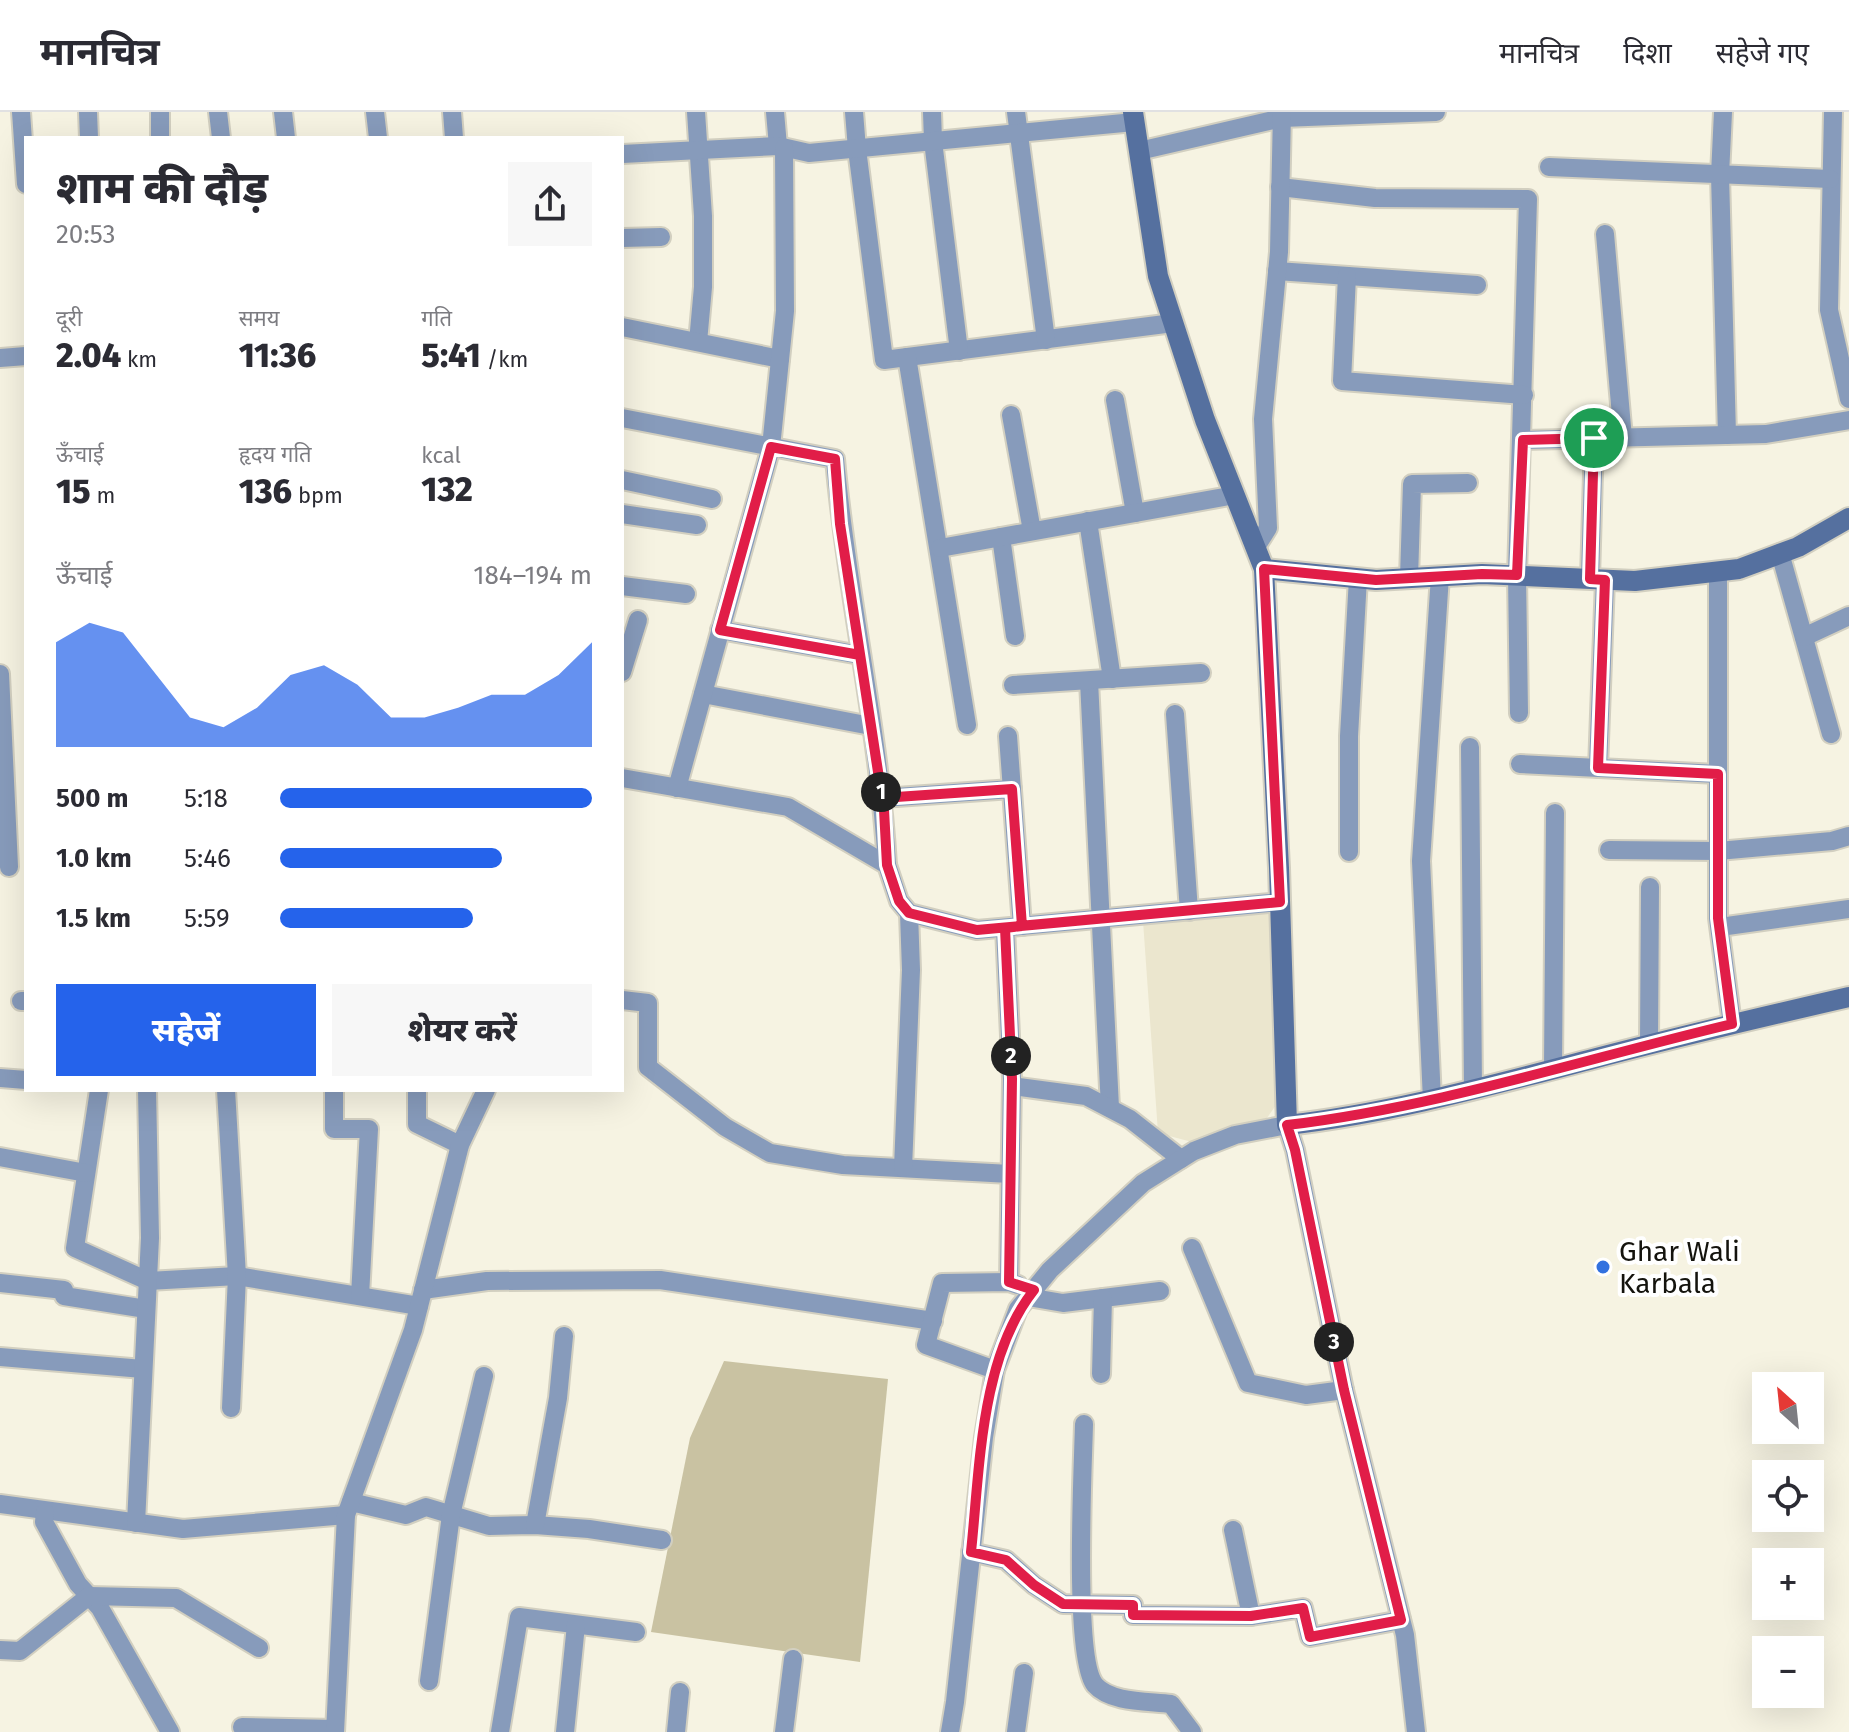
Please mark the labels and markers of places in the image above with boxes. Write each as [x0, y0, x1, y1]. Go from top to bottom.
pin [1560, 404, 1628, 472]
pin: 1 [861, 772, 901, 812]
pin: 2 [991, 1036, 1031, 1076]
place label: Ghar Wali Karbala [1619, 1235, 1740, 1300]
marker: Ghar Wali Karbala [1594, 1258, 1612, 1276]
pin: 3 [1314, 1322, 1354, 1362]

